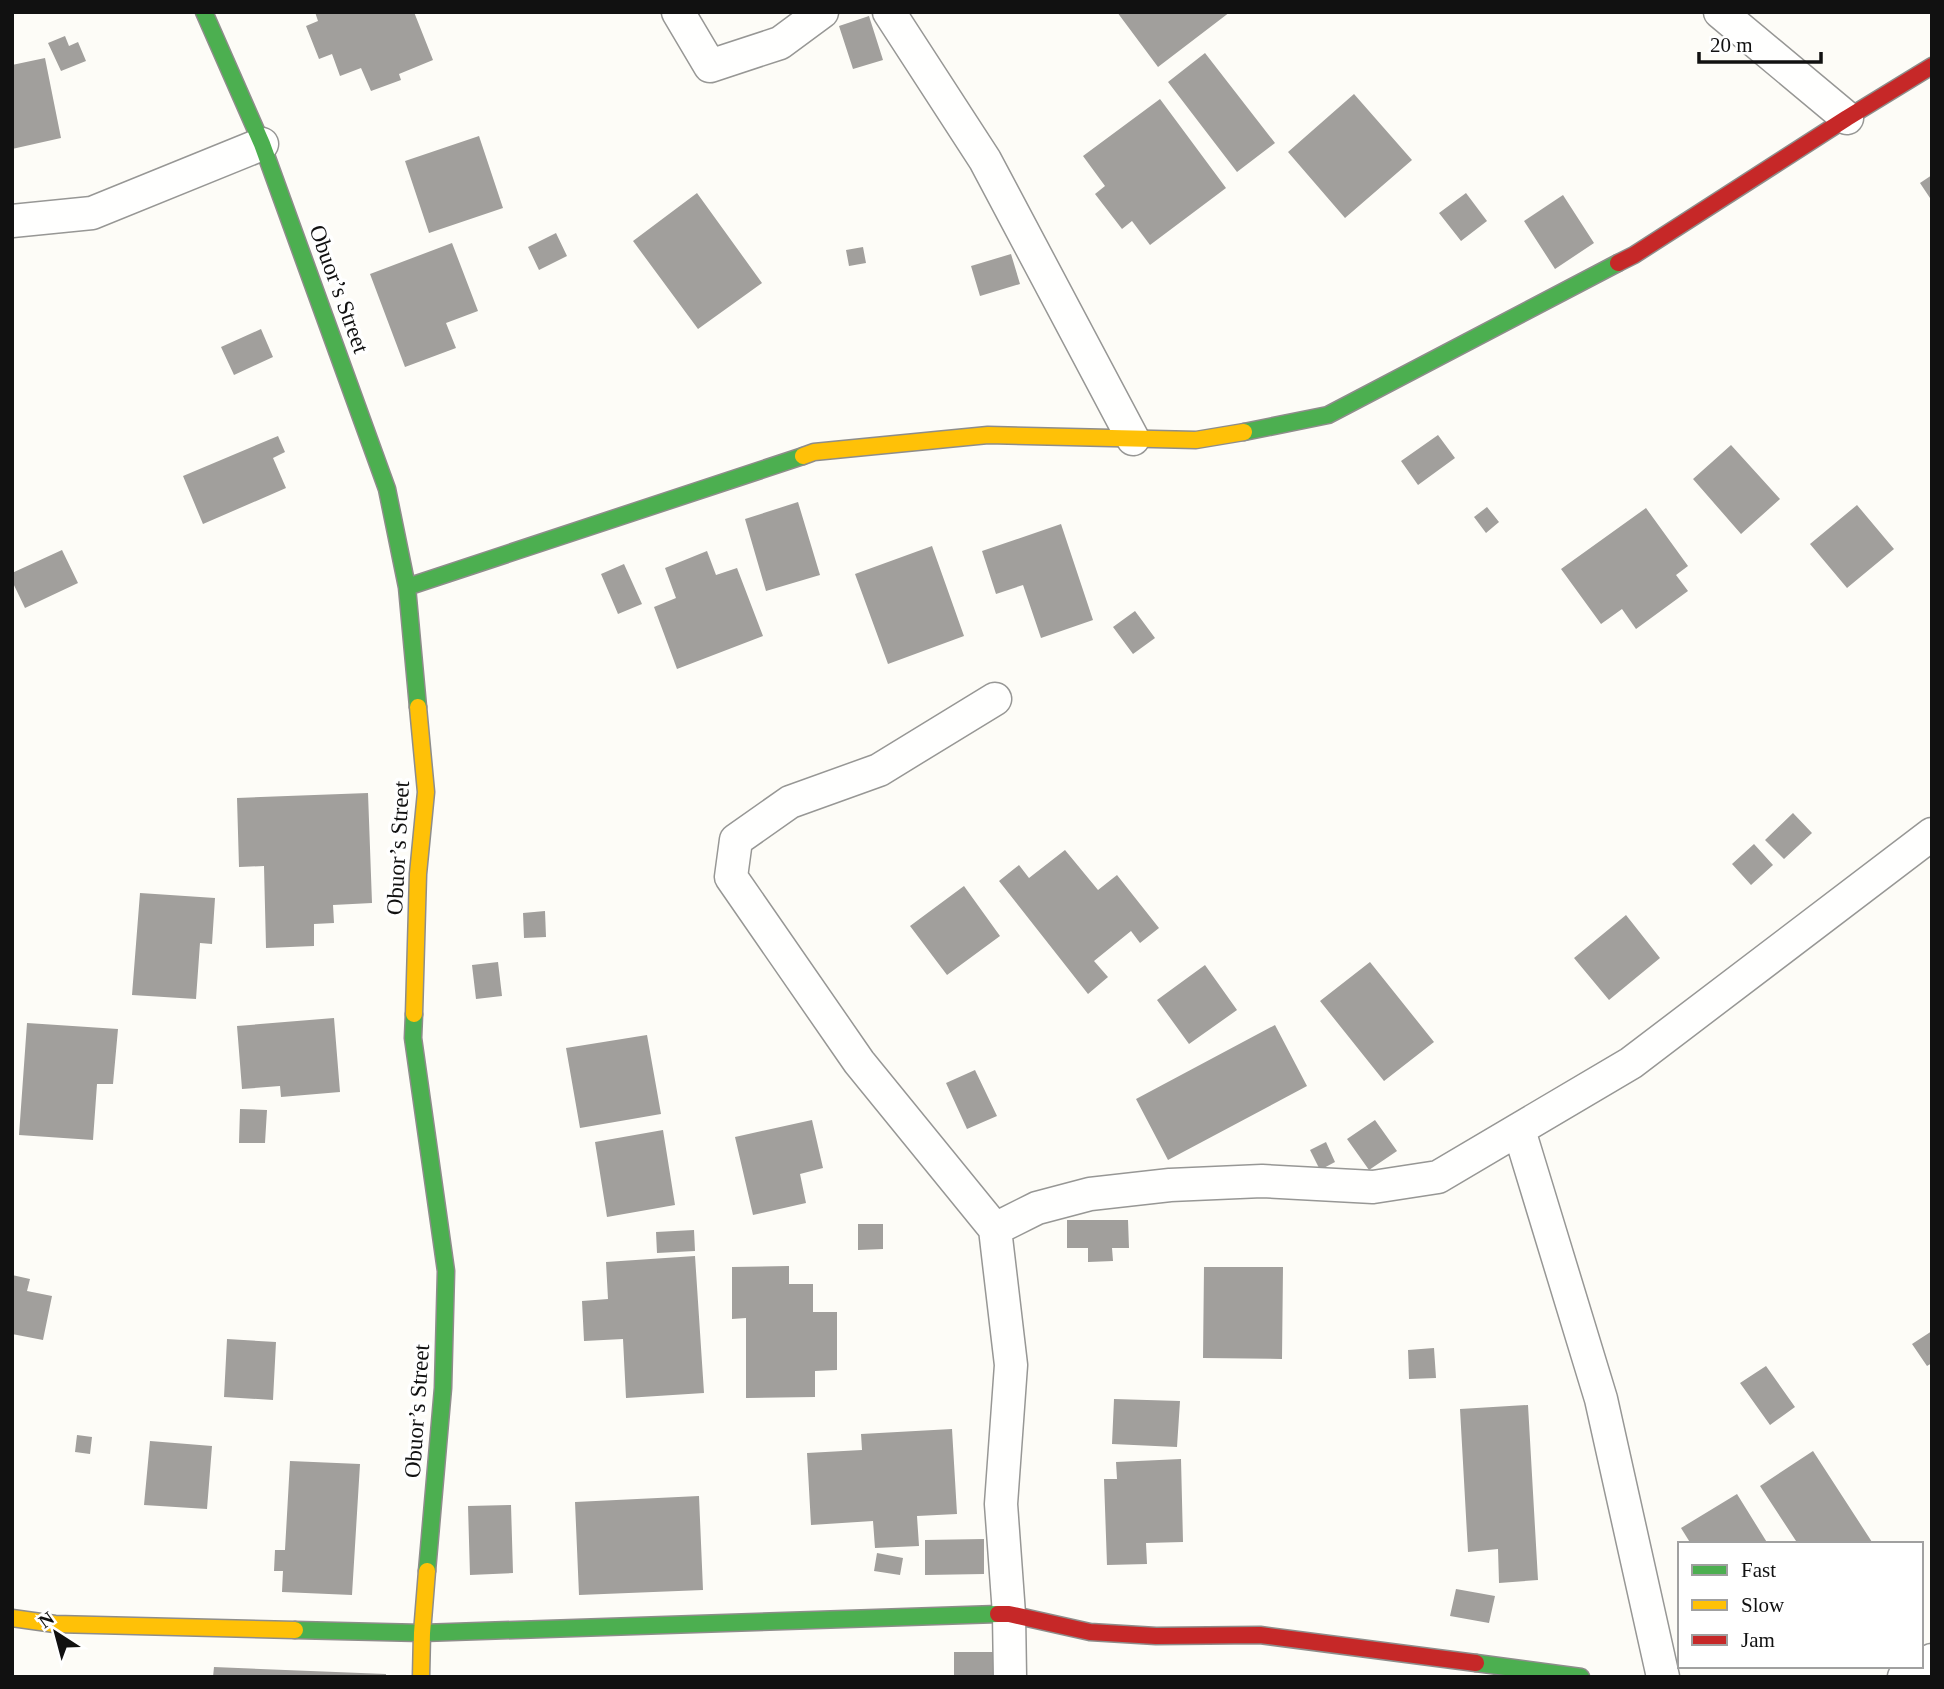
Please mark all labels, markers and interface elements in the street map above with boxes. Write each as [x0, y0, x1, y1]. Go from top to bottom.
scale bar [1699, 21, 1822, 65]
text: 20 m [1710, 33, 1753, 57]
street label: Obuor’s Street [304, 222, 374, 357]
street label: Obuor’s Street [382, 780, 414, 916]
street label: Obuor’s Street [400, 1343, 434, 1479]
legend [1678, 1542, 1923, 1668]
text: Fast [1741, 1558, 1776, 1582]
text: Slow [1741, 1593, 1785, 1617]
north arrow [21, 1598, 91, 1668]
text: N [35, 1607, 58, 1632]
text: Jam [1741, 1628, 1775, 1652]

